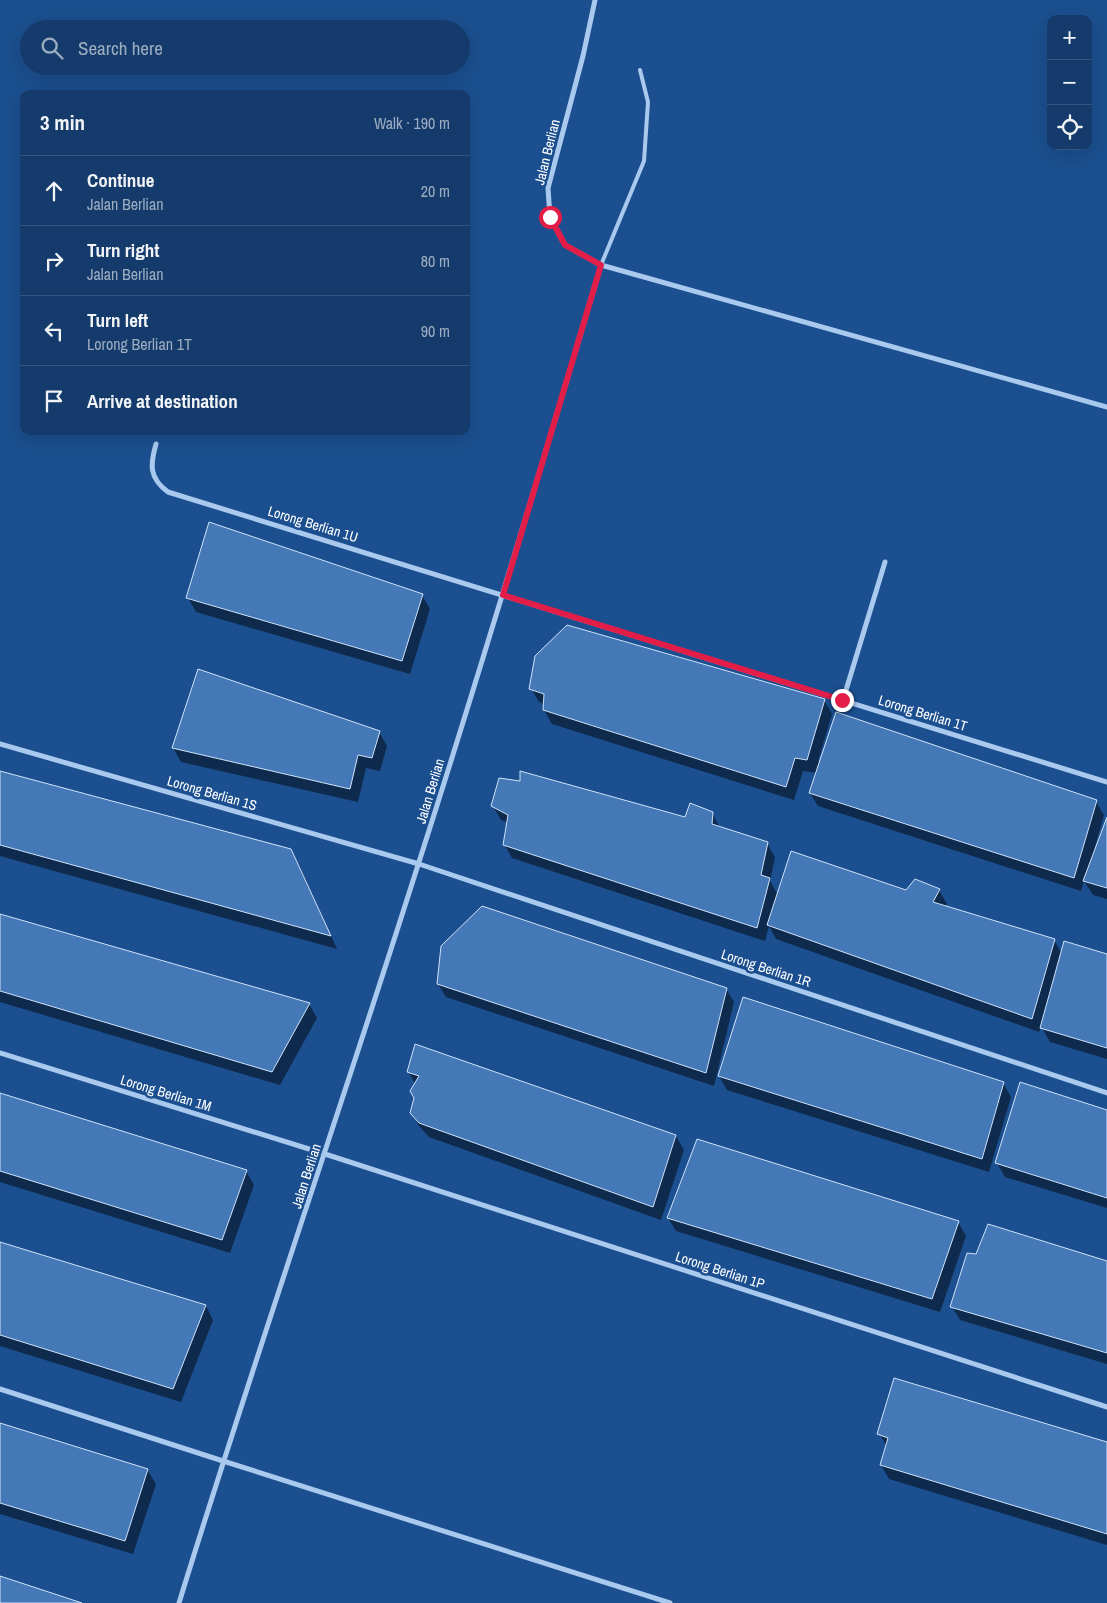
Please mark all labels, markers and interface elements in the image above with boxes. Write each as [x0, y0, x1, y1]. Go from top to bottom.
map controls [1047, 15, 1092, 150]
button: + [1047, 15, 1092, 60]
search box [20, 20, 470, 75]
icon: search [38, 34, 66, 62]
text: Search here [78, 35, 163, 61]
button: − [1047, 60, 1092, 105]
button: locate [1047, 105, 1092, 150]
text: 3 min [40, 108, 85, 137]
text: Walk · 190 m [374, 112, 450, 134]
street label: Jalan Berlian [530, 117, 564, 187]
text: Continue [87, 167, 155, 193]
icon: ahead [40, 177, 68, 205]
text: 20 m [421, 180, 450, 202]
text: Jalan Berlian [87, 193, 164, 215]
route start [539, 206, 562, 229]
text: Turn right [87, 237, 159, 263]
icon: right [40, 247, 68, 275]
text: 80 m [421, 250, 450, 272]
text: Jalan Berlian [87, 263, 164, 285]
text: Turn left [87, 307, 148, 333]
icon: left [40, 317, 68, 345]
text: 90 m [421, 320, 450, 342]
text: Lorong Berlian 1T [87, 333, 192, 355]
icon: arrive [40, 387, 68, 415]
text: Arrive at destination [87, 388, 238, 414]
street label: Lorong Berlian 1U [266, 502, 360, 546]
route end [831, 689, 854, 712]
street label: Lorong Berlian 1T [876, 691, 970, 735]
street label: Jalan Berlian [412, 756, 448, 826]
street label: Lorong Berlian 1S [165, 772, 259, 814]
street label: Lorong Berlian 1R [719, 945, 813, 991]
street label: Lorong Berlian 1M [118, 1071, 214, 1115]
street label: Jalan Berlian [287, 1141, 325, 1211]
street label: Lorong Berlian 1P [673, 1247, 767, 1293]

